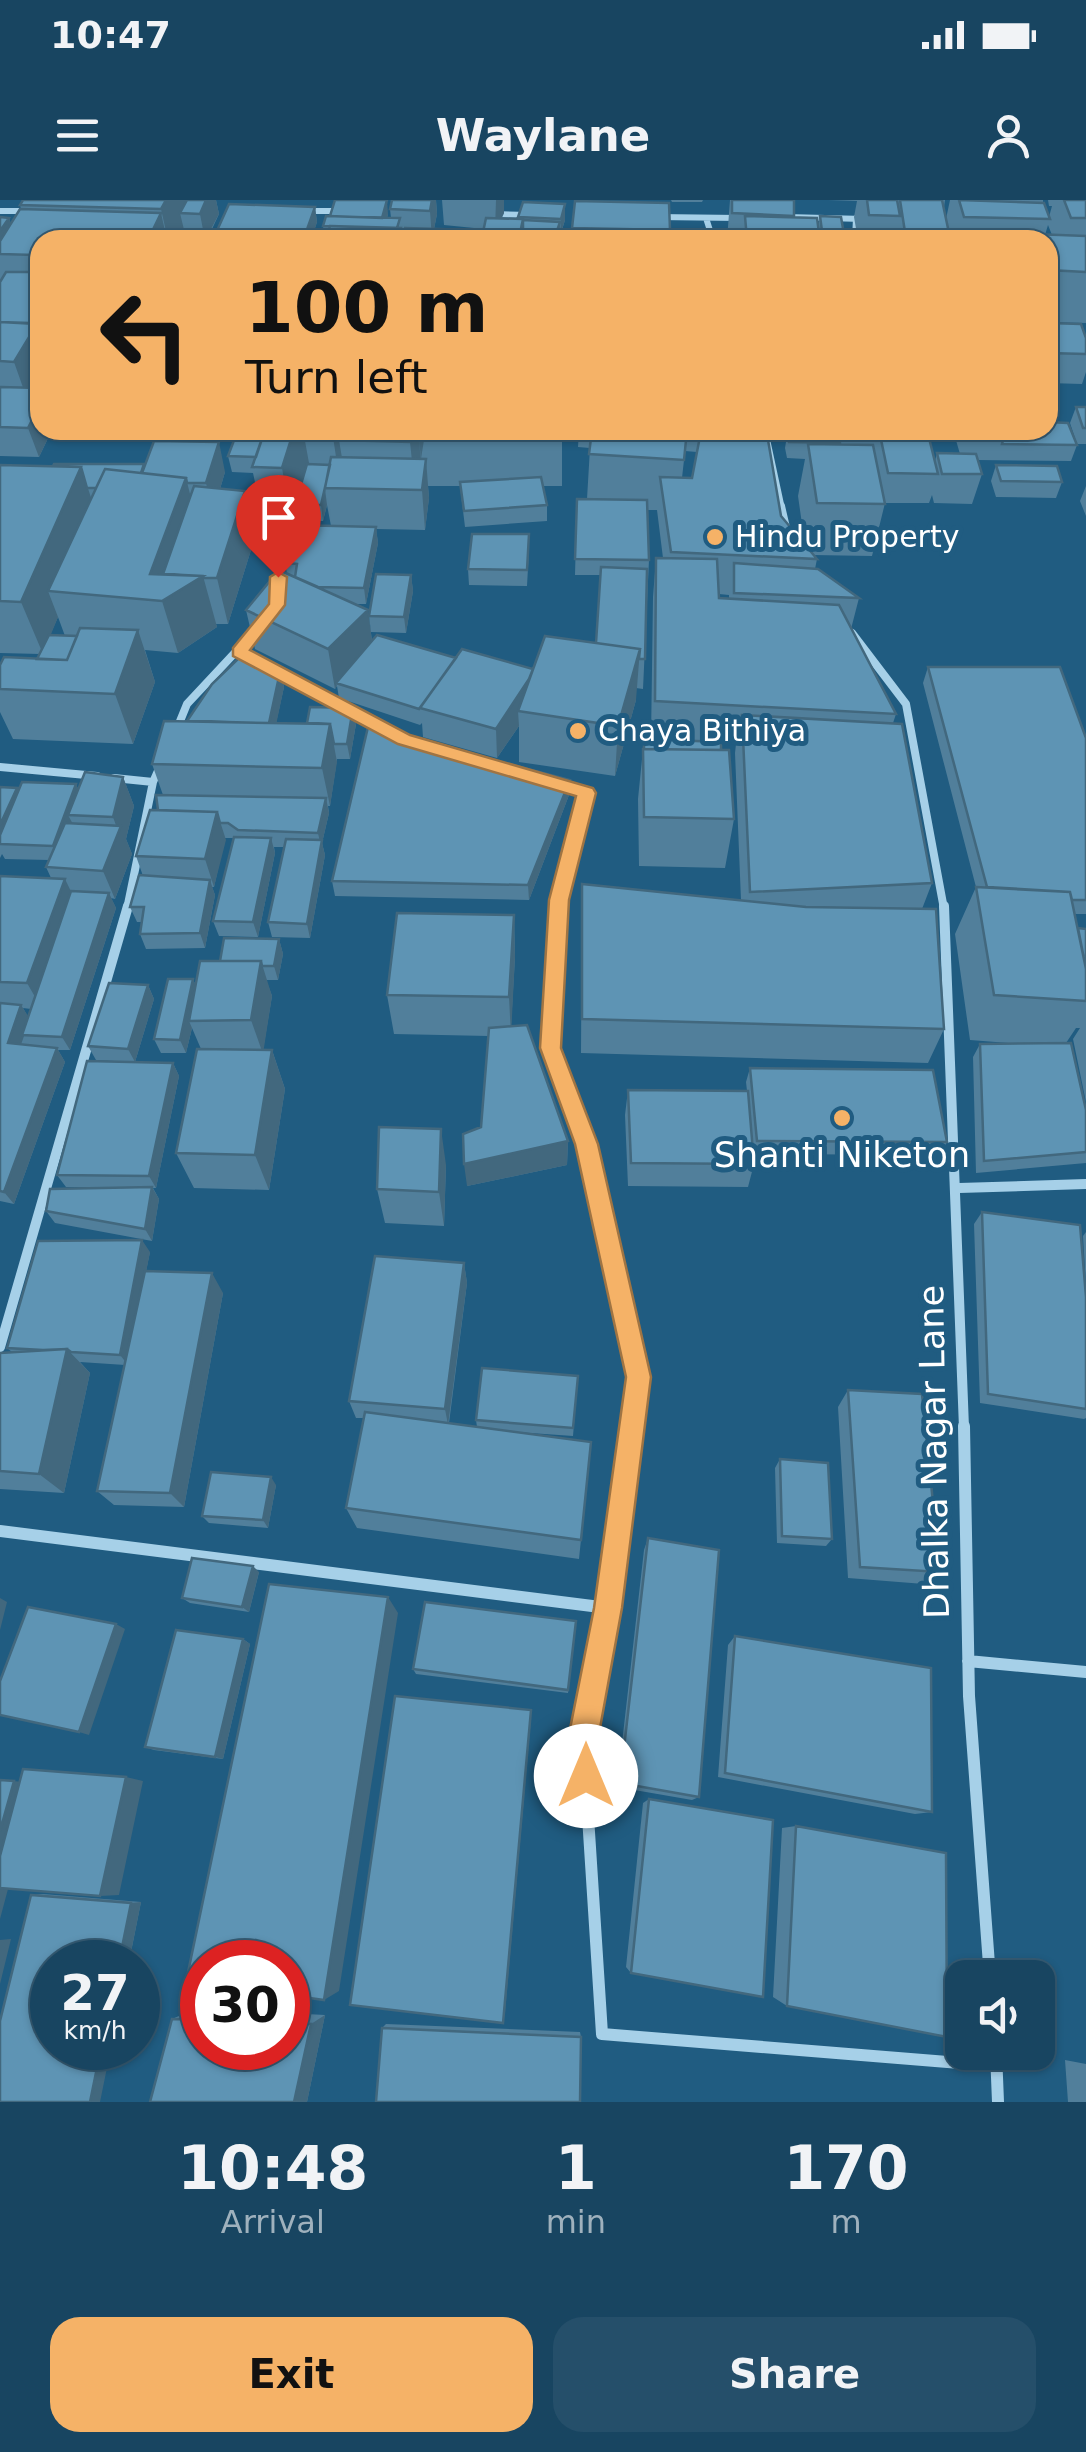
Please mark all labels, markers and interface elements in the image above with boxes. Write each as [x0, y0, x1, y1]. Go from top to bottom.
text: 10:47 [50, 13, 171, 57]
icon: menu [50, 108, 105, 163]
icon: person [981, 108, 1036, 163]
text: Waylane [436, 109, 650, 162]
text: 100 m [245, 267, 488, 349]
icon: left [80, 270, 210, 400]
text: Turn left [245, 351, 428, 404]
pin [236, 475, 321, 578]
icon: arrive [251, 490, 306, 545]
place label: Hindu Property [735, 519, 959, 554]
marker: Hindu Property [704, 526, 726, 548]
place label: Chaya Bithiya [598, 713, 806, 748]
marker: Chaya Bithiya [567, 720, 589, 742]
marker: Shanti Niketon [831, 1107, 853, 1129]
place label: Shanti Niketon [714, 1135, 970, 1175]
street label: Dhalka Nagar Lane [911, 1285, 957, 1619]
position arrow [534, 1724, 638, 1828]
speed limit sign: 30 [180, 1940, 310, 2070]
map controls [945, 1960, 1055, 2070]
button: sound [945, 1960, 1055, 2070]
text: 27 [60, 1964, 130, 2022]
text: km/h [63, 2016, 127, 2045]
text: 10:48 [177, 2133, 368, 2203]
text: 1 [555, 2133, 597, 2203]
text: 170 [783, 2133, 909, 2203]
text: Arrival [221, 2203, 325, 2241]
text: min [546, 2203, 606, 2241]
text: m [830, 2203, 862, 2241]
button: Exit [50, 2317, 533, 2432]
button: Share [553, 2317, 1036, 2432]

